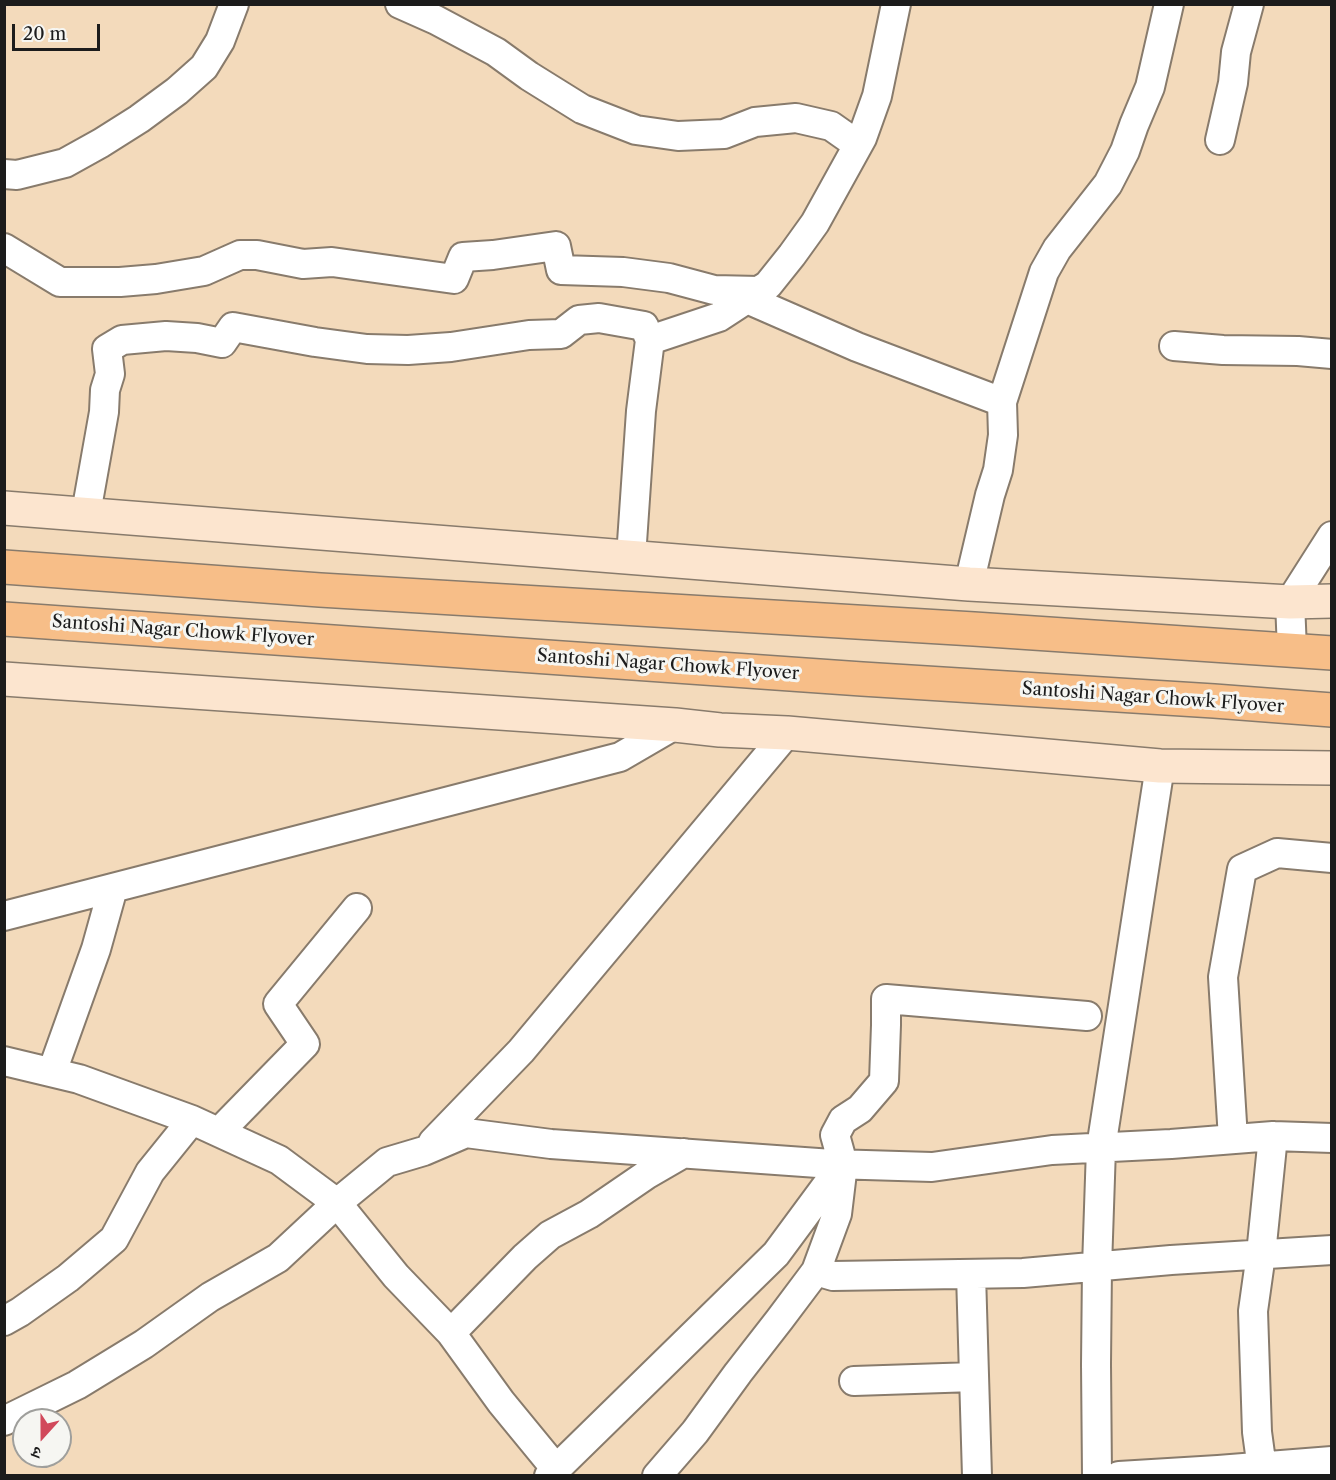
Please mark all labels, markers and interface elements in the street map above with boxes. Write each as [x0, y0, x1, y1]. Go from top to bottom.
scale bar [15, 12, 104, 50]
text: 20 m [23, 23, 66, 45]
street label: Santoshi Nagar Chowk Flyover [51, 611, 315, 651]
street label: Santoshi Nagar Chowk Flyover [536, 645, 800, 685]
street label: Santoshi Nagar Chowk Flyover [1021, 678, 1285, 718]
north arrow [12, 1408, 72, 1468]
text: उ [29, 1442, 44, 1464]

